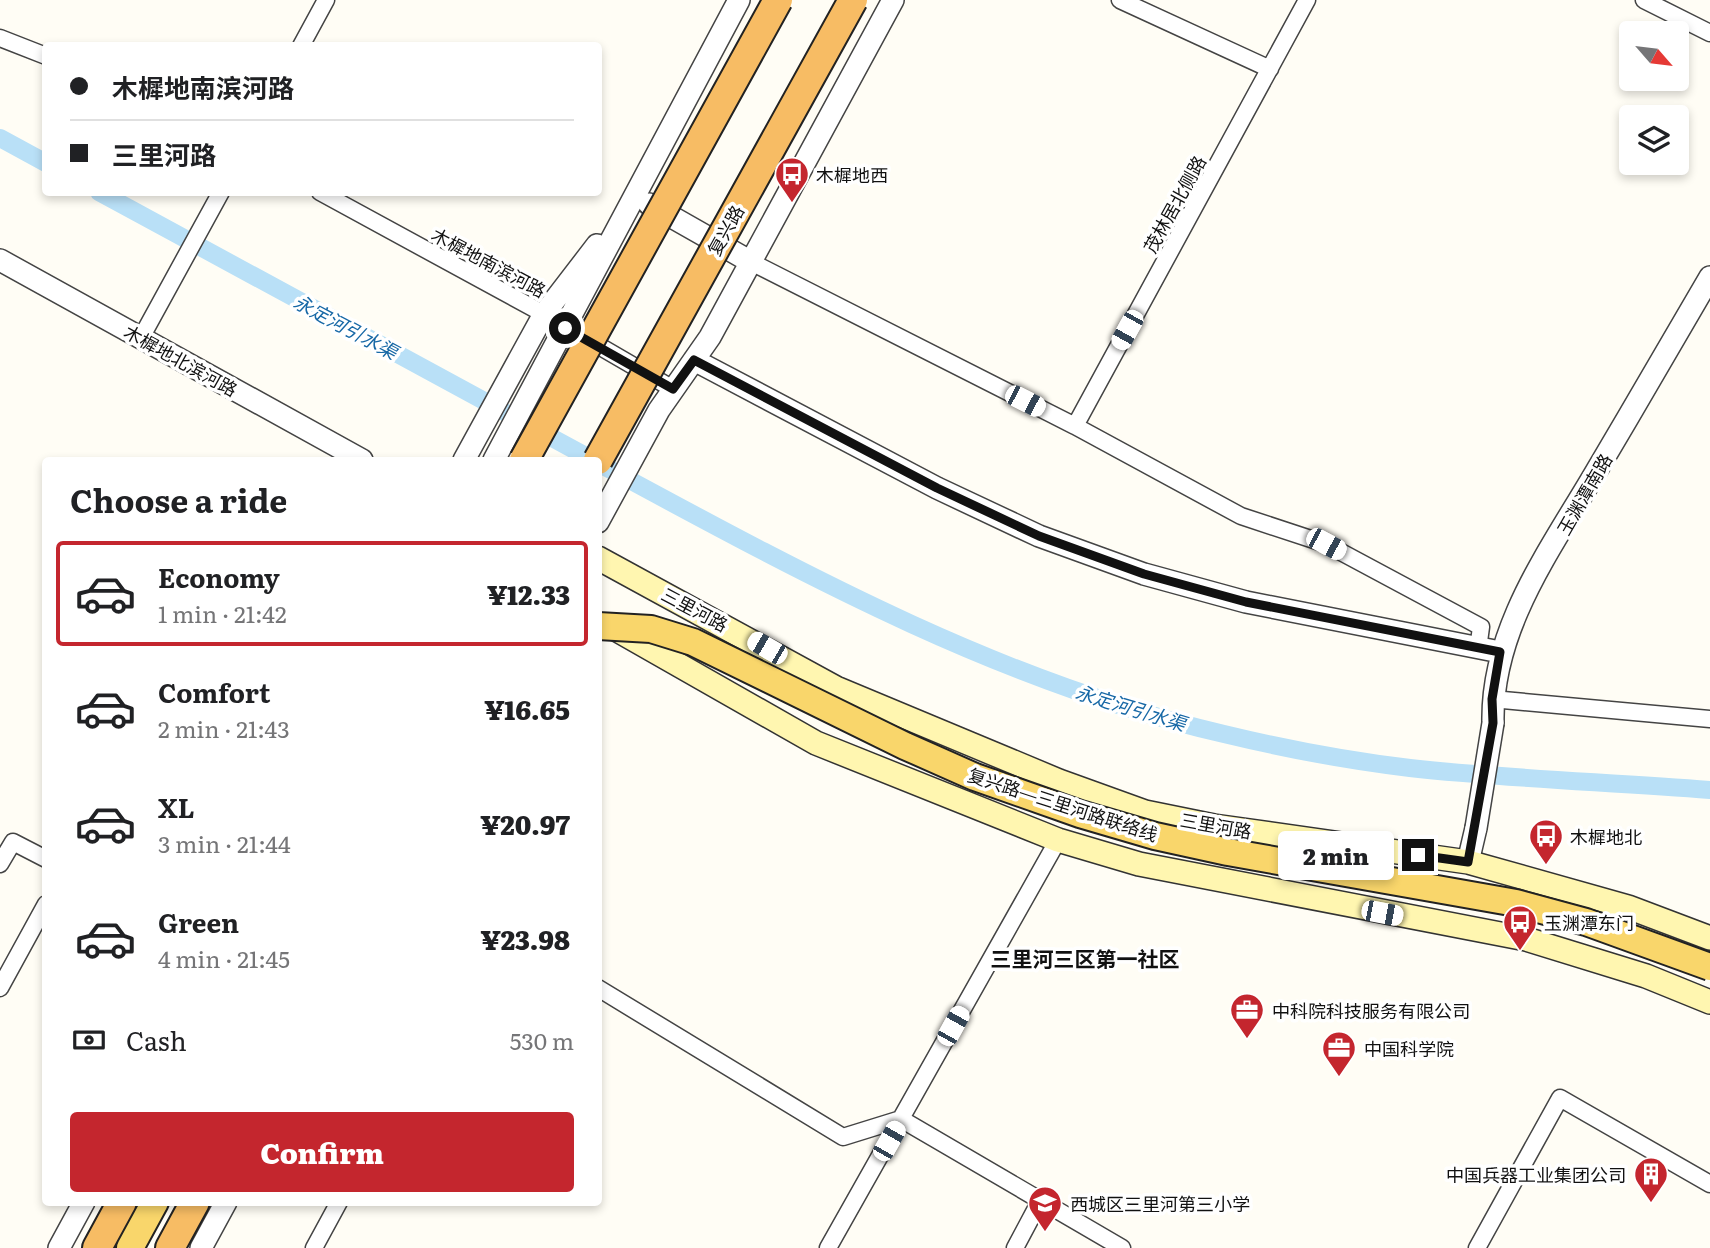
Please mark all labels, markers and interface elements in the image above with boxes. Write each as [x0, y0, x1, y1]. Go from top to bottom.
north arrow [1619, 21, 1689, 91]
map controls [1619, 21, 1689, 175]
text: 木樨地南滨河路 [112, 67, 294, 106]
button: layers [1619, 105, 1689, 175]
text: 三里河路 [112, 134, 216, 173]
street label: 茂林居北侧路 [1136, 150, 1212, 258]
bus stop icon: 木樨地西 [773, 155, 811, 204]
place label: 木樨地西 [816, 161, 888, 188]
street label: 复兴路 [700, 200, 750, 260]
street label: 木樨地南滨河路 [427, 221, 551, 303]
water label: 永定河引水渠 [289, 287, 406, 367]
car [1108, 307, 1147, 353]
route start [549, 312, 581, 344]
street label: 木樨地北滨河路 [119, 318, 243, 402]
car [1002, 382, 1049, 420]
street label: 玉渊潭南路 [1550, 448, 1618, 540]
text: Choose a ride [70, 475, 287, 523]
car [1303, 525, 1350, 563]
text: Economy [158, 557, 280, 596]
icon: car [74, 562, 137, 625]
text: ¥12.33 [487, 574, 570, 613]
street label: 三里河路 [657, 580, 733, 638]
text: 1 min · 21:42 [158, 596, 287, 630]
car [744, 628, 791, 668]
text: Comfort [158, 672, 270, 711]
icon: car [74, 677, 137, 740]
water label: 永定河引水渠 [1072, 677, 1192, 738]
text: ¥16.65 [484, 689, 570, 728]
text: 2 min · 21:43 [158, 711, 290, 745]
street label: 复兴路—三里河路联络线 [965, 761, 1161, 847]
text: XL [158, 787, 195, 826]
icon: car [74, 792, 137, 855]
text: ¥20.97 [480, 804, 570, 843]
street label: 三里河路 [1178, 805, 1254, 845]
bus stop icon: 木樨地北 [1527, 817, 1565, 866]
place label: 木樨地北 [1570, 823, 1642, 850]
text: 3 min · 21:44 [158, 826, 291, 860]
callout: 2 min [1278, 830, 1394, 880]
text: 2 min [1303, 838, 1369, 872]
route end [1402, 839, 1434, 871]
car [1360, 899, 1405, 927]
text: Green [158, 902, 239, 941]
bus stop icon: 玉渊潭东门 [1501, 903, 1539, 952]
icon: car [74, 907, 137, 970]
place label: 玉渊潭东门 [1544, 909, 1634, 936]
text: ¥23.98 [481, 919, 570, 958]
text: 4 min · 21:45 [158, 941, 290, 975]
district label: 三里河三区第一社区 [991, 942, 1180, 973]
office icon: 中科院科技服务有限公司 [1228, 991, 1266, 1040]
place label: 中科院科技服务有限公司 [1272, 997, 1470, 1024]
car [934, 1003, 973, 1049]
text: Cash [126, 1020, 187, 1059]
icon: cash [70, 1021, 108, 1059]
text: 530 m [510, 1023, 574, 1057]
office icon: 中国科学院 [1320, 1029, 1358, 1078]
place label: 中国科学院 [1364, 1035, 1454, 1062]
button: Confirm [70, 1112, 574, 1192]
car [870, 1118, 909, 1164]
building icon: 中国兵器工业集团公司 [1632, 1155, 1670, 1204]
place label: 中国兵器工业集团公司 [1446, 1161, 1626, 1188]
school or university icon: 西城区三里河第三小学 [1026, 1184, 1064, 1233]
place label: 西城区三里河第三小学 [1070, 1190, 1250, 1217]

